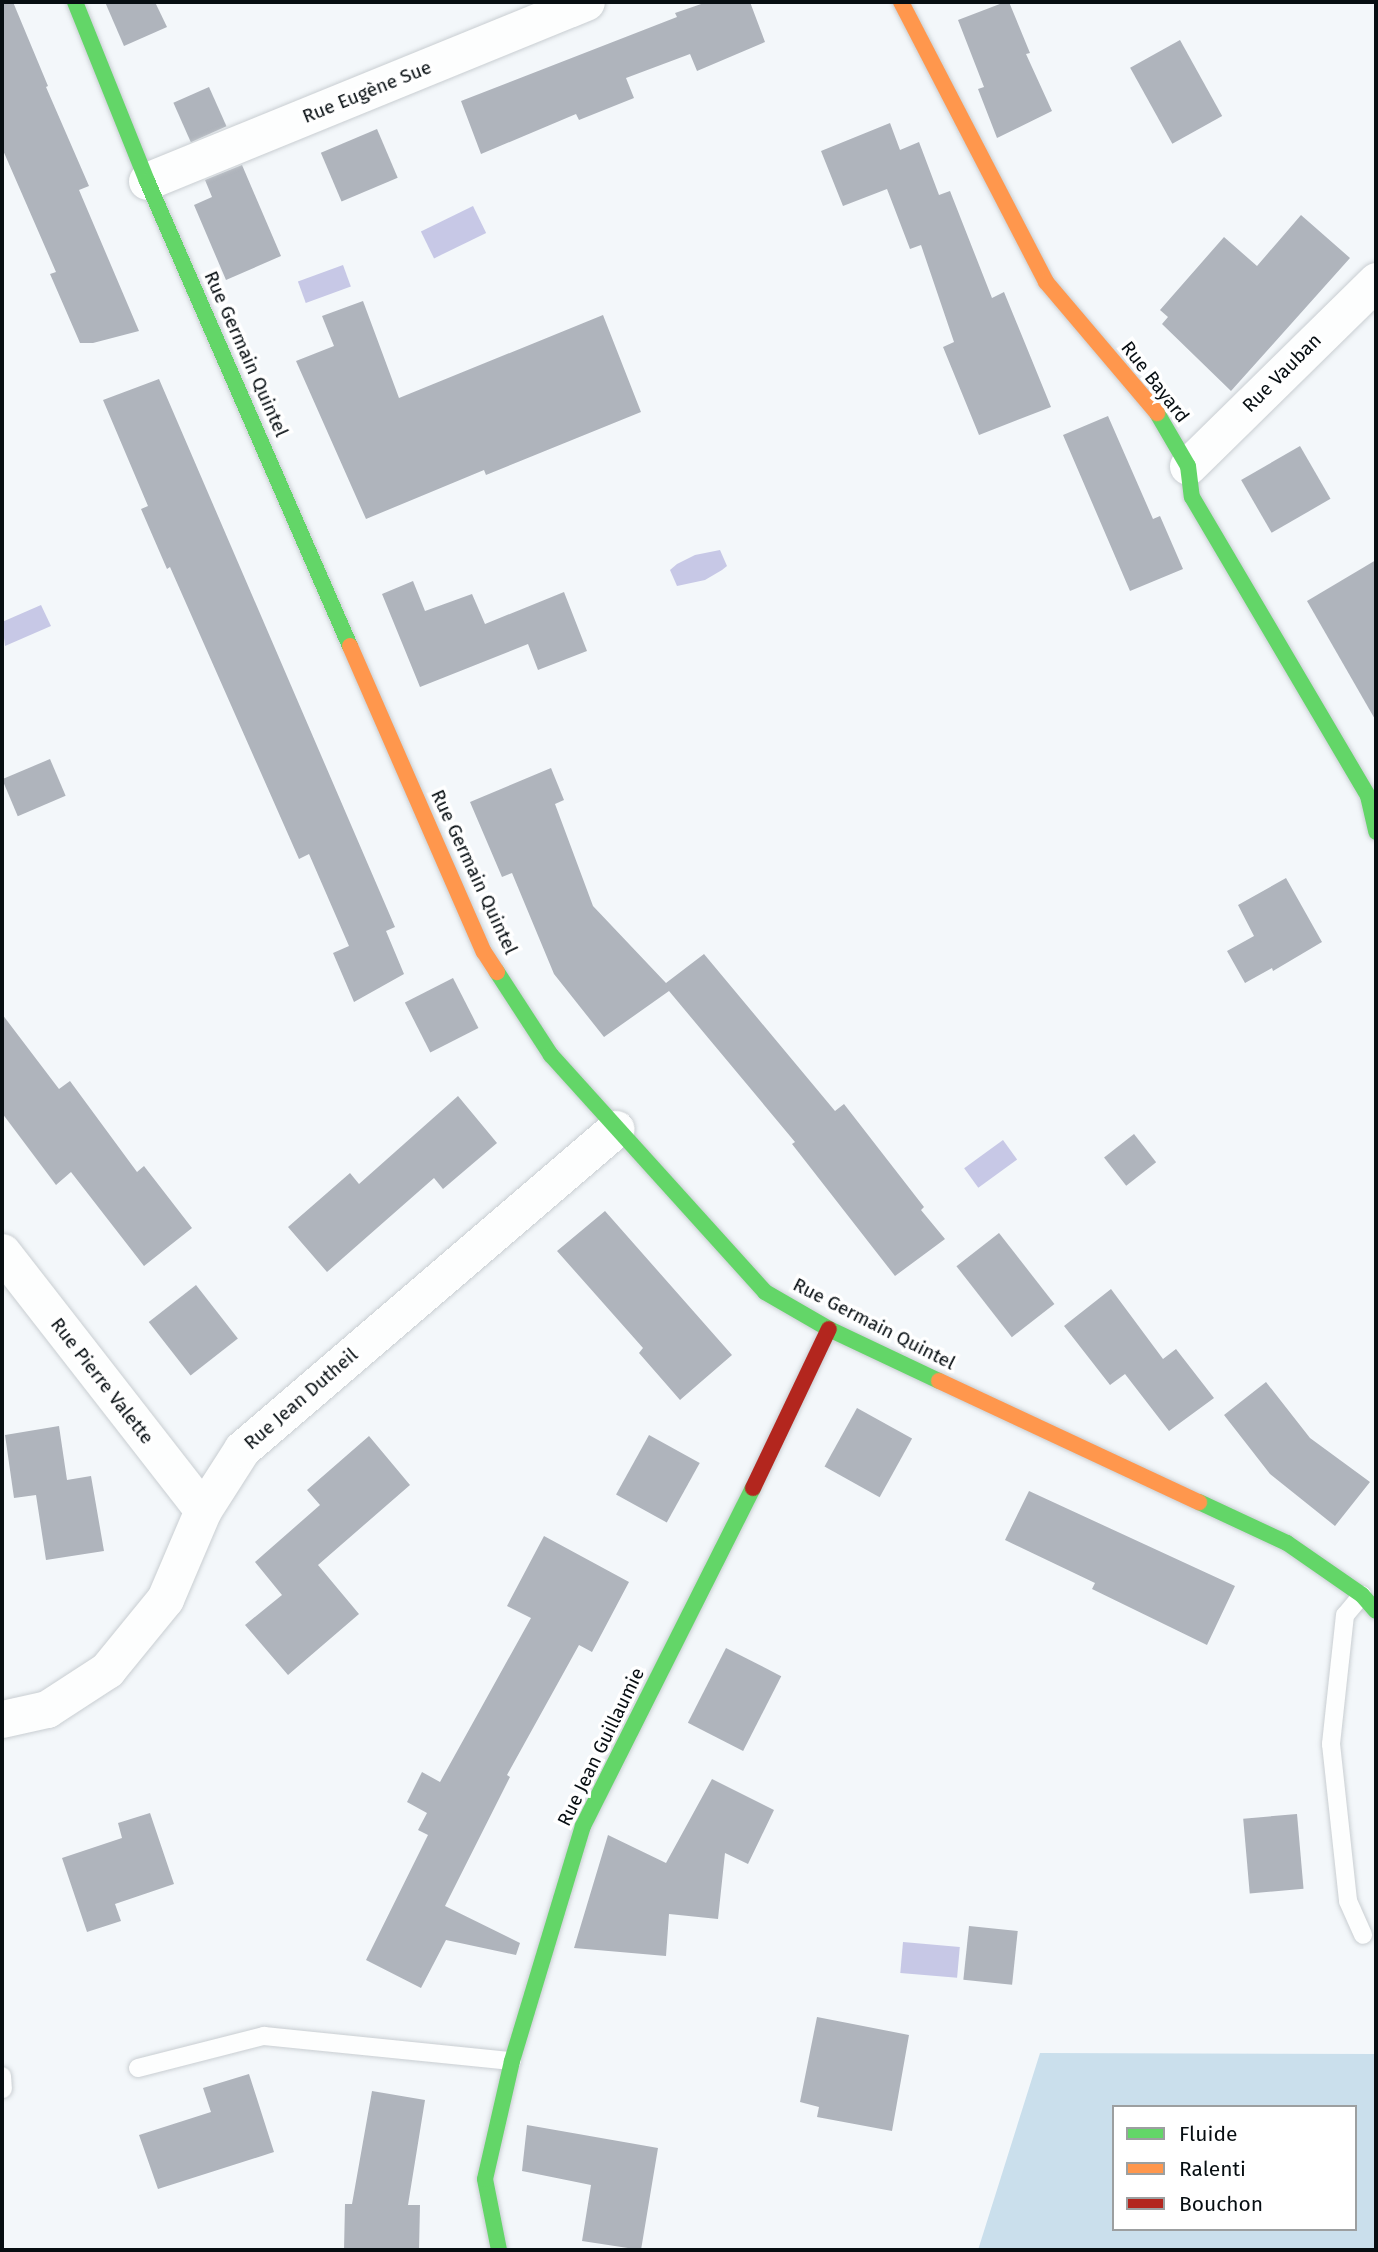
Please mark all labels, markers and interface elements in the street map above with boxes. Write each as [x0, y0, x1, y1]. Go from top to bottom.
street label: Rue Eugène Sue [299, 56, 435, 128]
street label: Rue Germain Quintel [199, 268, 293, 440]
street label: Rue Vauban [1238, 329, 1326, 417]
street label: Rue Bayard [1116, 337, 1194, 427]
street label: Rue Germain Quintel [426, 786, 522, 958]
street label: Rue Germain Quintel [789, 1273, 959, 1375]
street label: Rue Pierre Valette [46, 1313, 158, 1449]
street label: Rue Jean Dutheil [240, 1343, 362, 1455]
street label: Rue Jean Guillaumie [553, 1664, 649, 1830]
legend [1112, 2105, 1357, 2231]
text: Fluide [1179, 2121, 1237, 2147]
text: Ralenti [1179, 2156, 1246, 2182]
text: Bouchon [1179, 2191, 1263, 2217]

